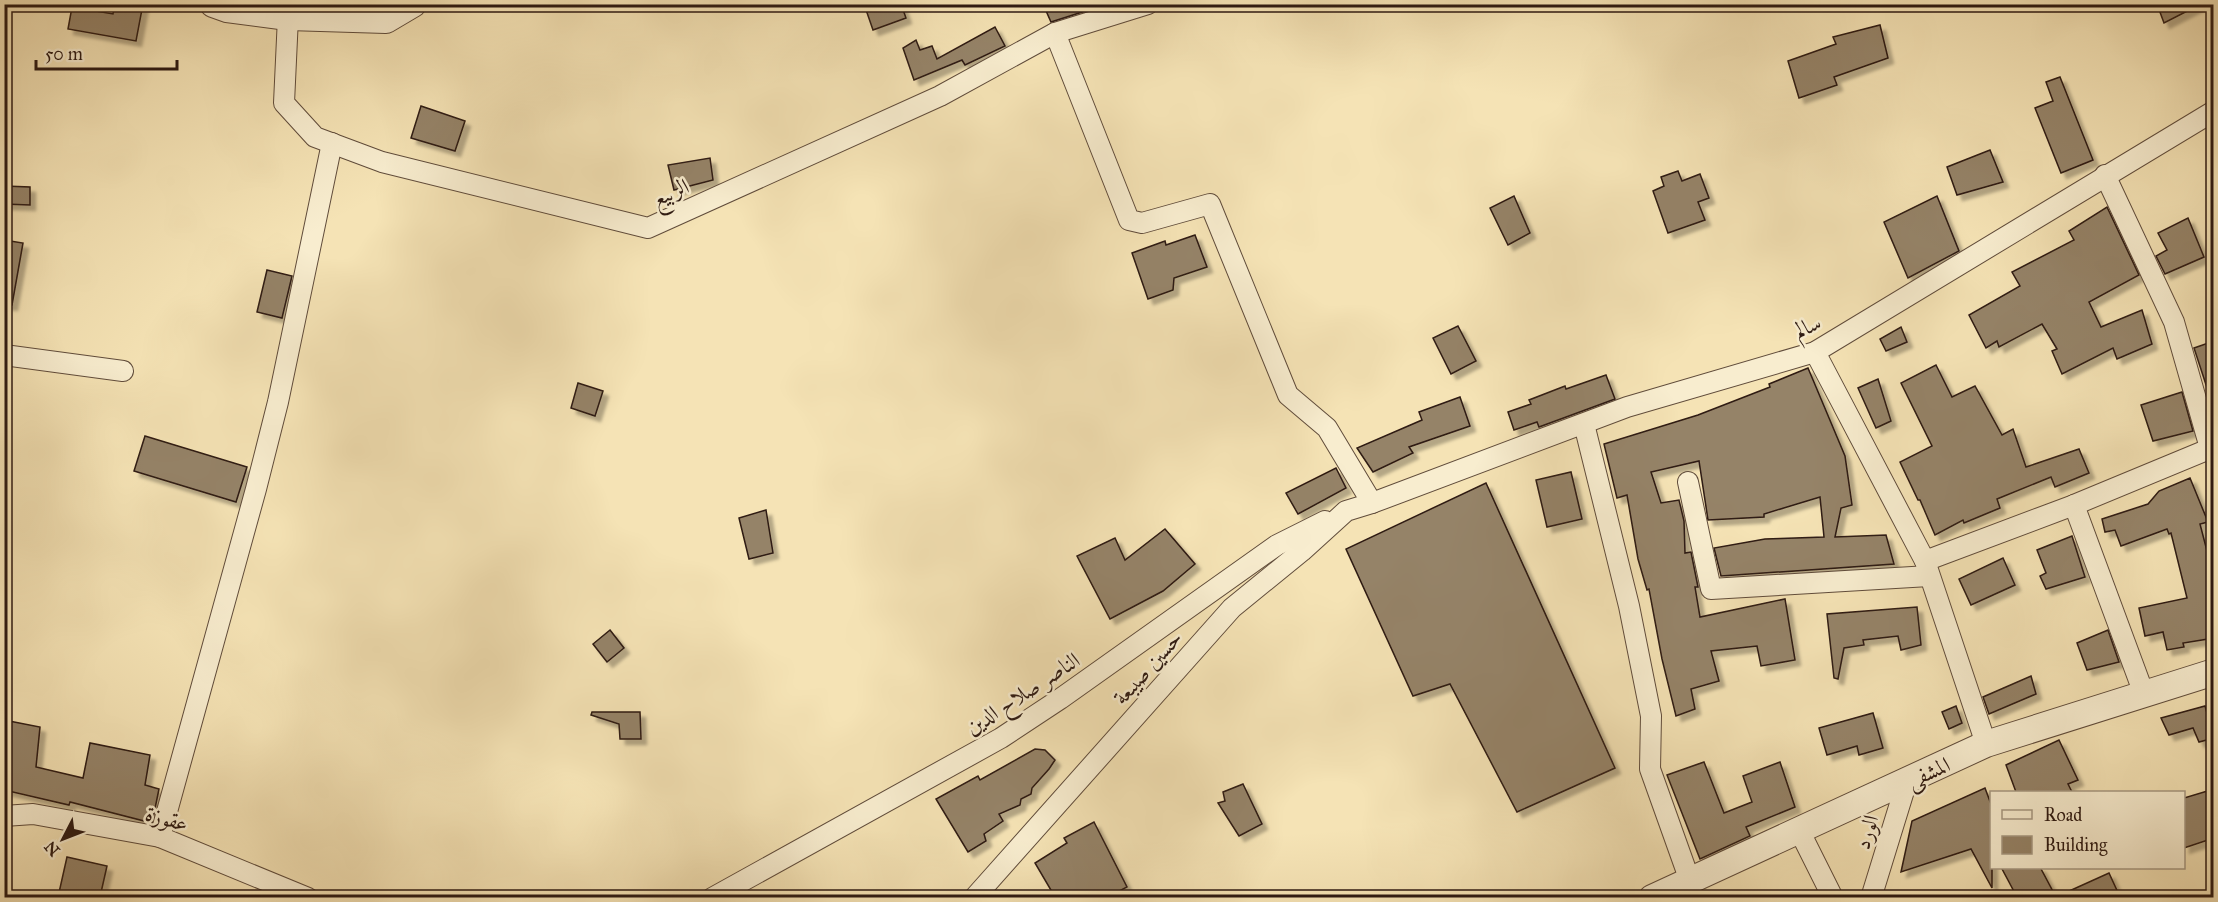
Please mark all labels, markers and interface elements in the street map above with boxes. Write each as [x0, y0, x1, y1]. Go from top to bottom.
scale bar [36, 33, 177, 71]
text: 50 m [45, 43, 83, 65]
street label: الربيع [647, 172, 695, 218]
street label: سالم [1789, 308, 1828, 350]
street label: حسين صيبعة [1107, 625, 1188, 710]
street label: الناصر صلاح الدين [960, 646, 1088, 746]
street label: المشفى [1902, 751, 1956, 797]
legend [1990, 791, 2185, 869]
street label: عقوزة [142, 800, 191, 837]
text: Road [2044, 804, 2082, 826]
north arrow [33, 809, 93, 869]
street label: الورد [1848, 812, 1884, 853]
text: Building [2044, 834, 2108, 857]
text: N [40, 837, 64, 860]

